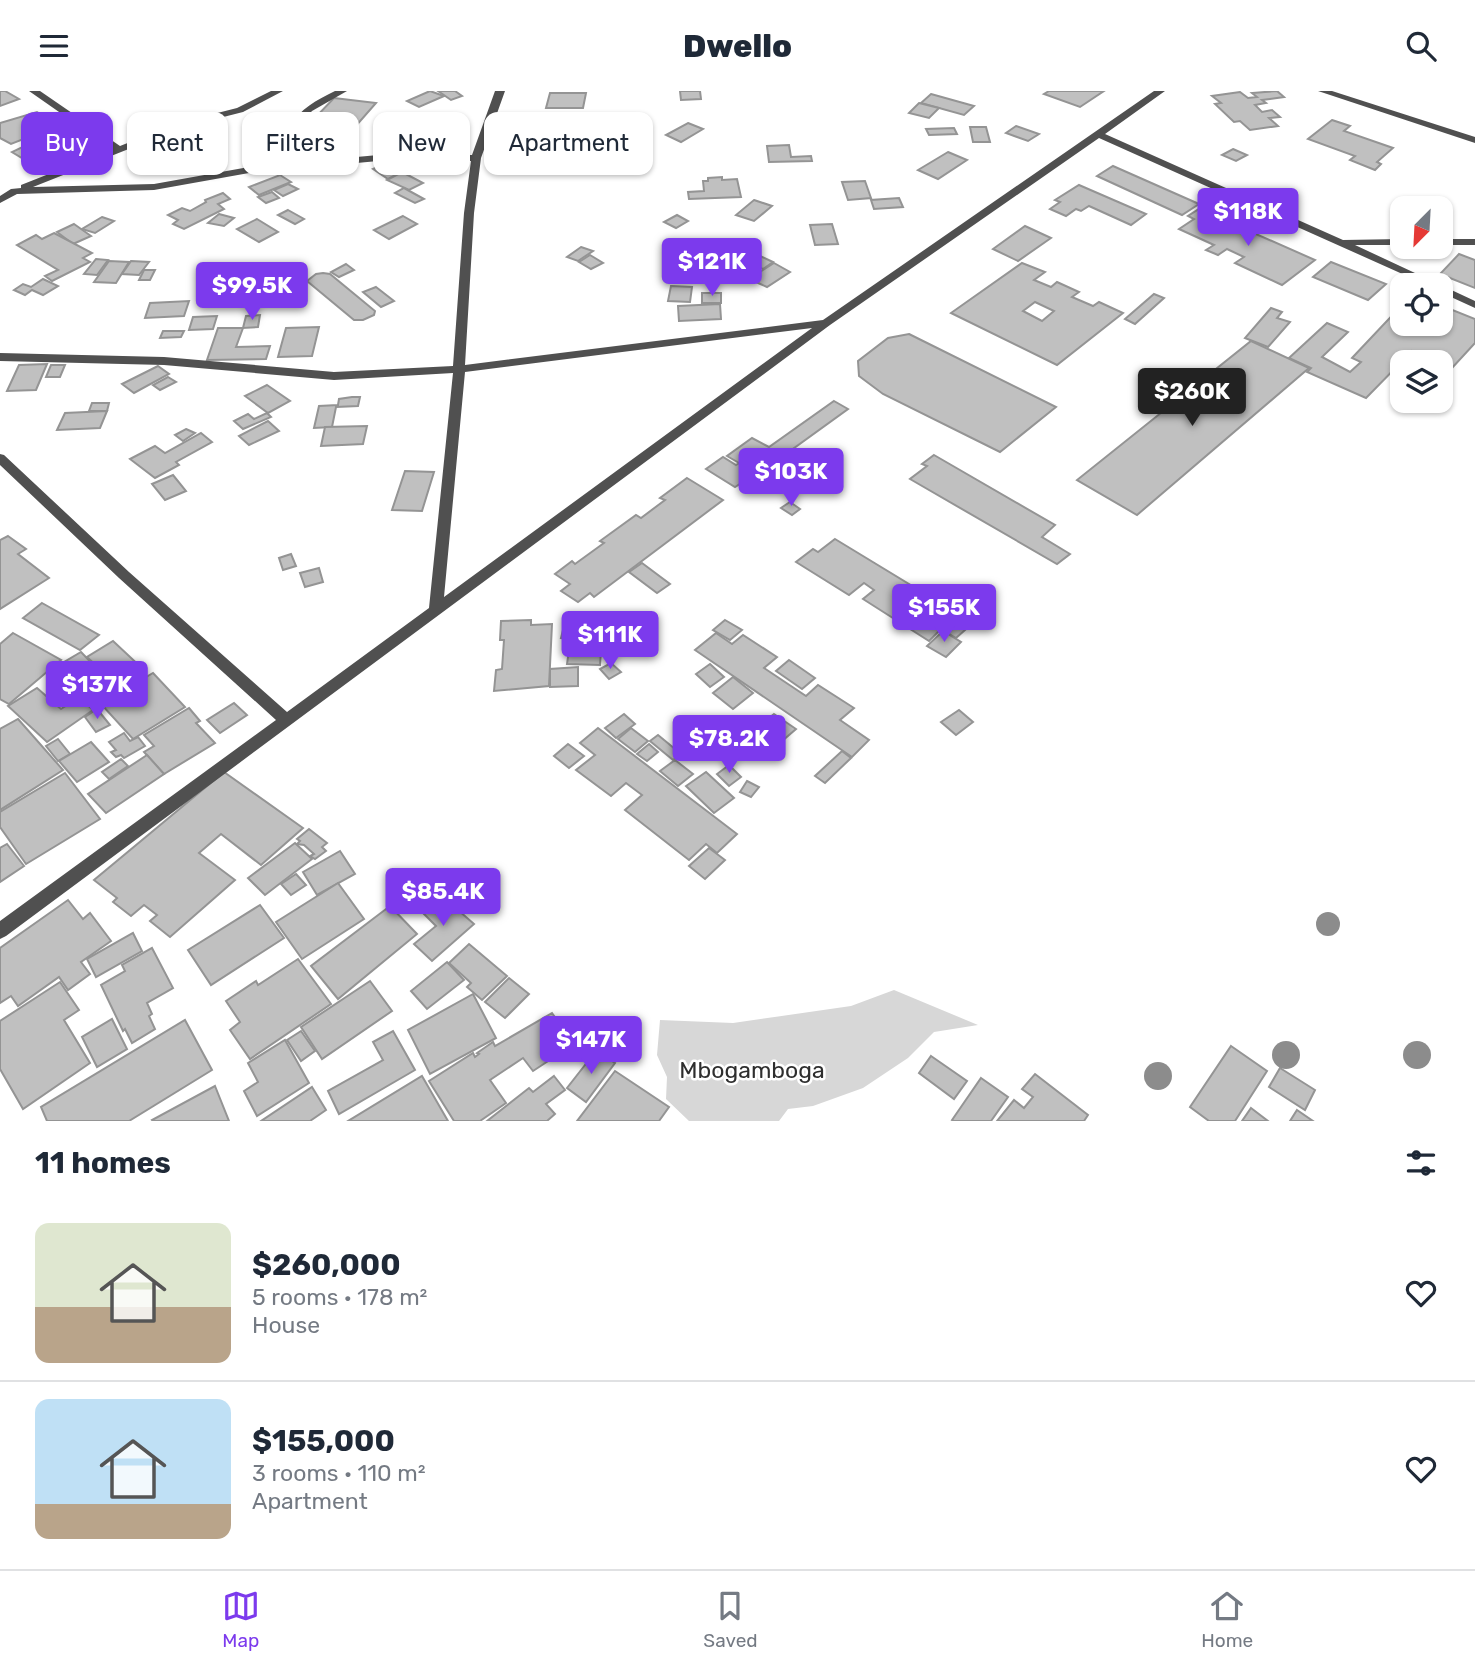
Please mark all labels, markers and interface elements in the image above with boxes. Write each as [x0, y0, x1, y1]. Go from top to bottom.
icon: menu [35, 27, 73, 65]
text: Dwello [683, 27, 792, 65]
icon: search [1402, 27, 1440, 65]
chip: Buy [21, 112, 113, 175]
chip: Rent [127, 112, 228, 175]
chip: Filters [242, 112, 359, 175]
chip: New [373, 112, 470, 175]
chip: Apartment [484, 112, 653, 175]
pin: $118K [1199, 188, 1297, 248]
north arrow [1390, 196, 1452, 259]
map controls [1390, 196, 1453, 413]
text: $118K [1213, 197, 1283, 225]
pin: $121K [663, 239, 761, 298]
text: $121K [678, 247, 746, 275]
pin: $99.5K [195, 263, 309, 322]
text: $99.5K [212, 271, 292, 299]
button: locate [1390, 273, 1453, 336]
button: layers [1390, 350, 1453, 413]
pin: $260K [1143, 369, 1241, 428]
text: $260K [1154, 377, 1230, 405]
pin: $103K [742, 449, 840, 508]
text: $103K [755, 457, 827, 485]
pin: $155K [895, 585, 993, 644]
text: $155K [908, 593, 980, 621]
pin: $111K [561, 611, 659, 671]
text: $111K [578, 620, 642, 648]
pin: $137K [48, 661, 146, 721]
text: $137K [62, 670, 132, 698]
pin: $78.2K [672, 715, 786, 775]
text: $78.2K [689, 724, 769, 752]
pin: $85.4K [386, 869, 500, 928]
text: $85.4K [401, 877, 485, 905]
pin: $147K [542, 1017, 640, 1076]
text: $147K [556, 1025, 626, 1053]
park label: Mbogamboga [679, 1056, 825, 1084]
icon: filters [1402, 1144, 1440, 1182]
text: 11 homes [35, 1145, 171, 1181]
text: $260,000 [252, 1247, 401, 1283]
icon: home [91, 1251, 175, 1335]
icon: heart [1402, 1274, 1440, 1312]
text: 5 rooms · 178 m² [252, 1283, 427, 1311]
text: House [252, 1311, 320, 1339]
text: $155,000 [252, 1423, 395, 1459]
icon: home [91, 1427, 175, 1511]
icon: heart [1402, 1450, 1440, 1488]
text: 3 rooms · 110 m² [252, 1459, 426, 1487]
text: Apartment [252, 1487, 368, 1515]
tab: Map [222, 1587, 260, 1652]
tab: Saved [703, 1587, 758, 1652]
tab: Home [1201, 1587, 1253, 1652]

